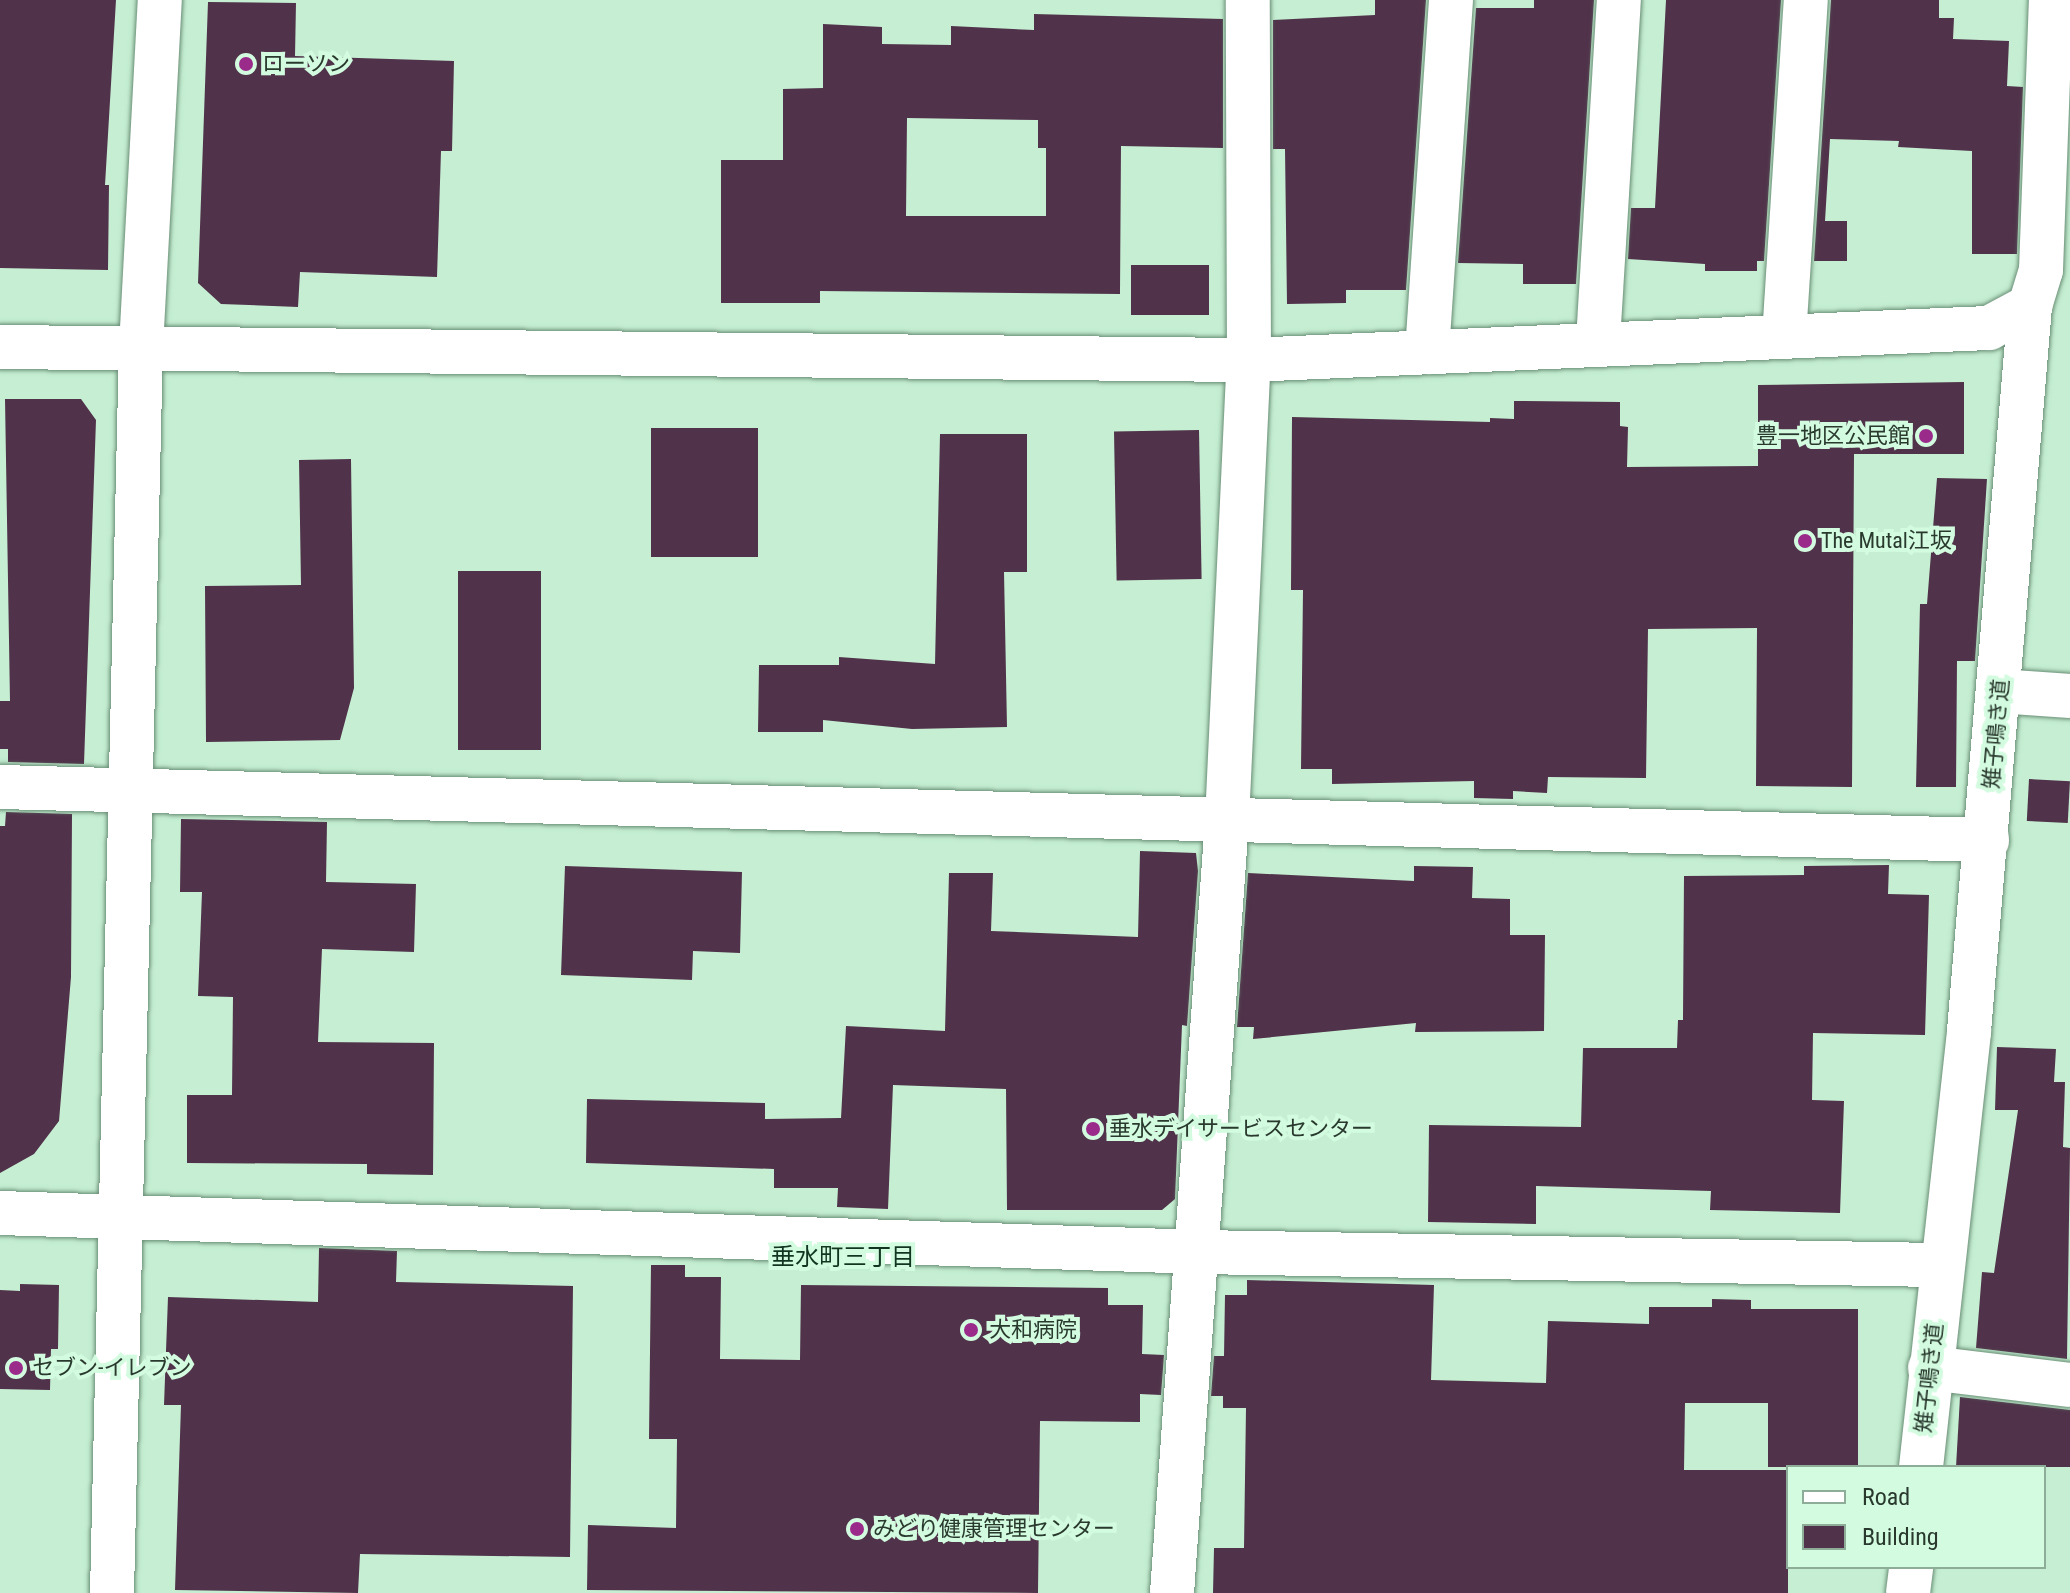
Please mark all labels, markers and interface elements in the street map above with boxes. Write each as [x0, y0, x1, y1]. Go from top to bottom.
place label: ローソン [262, 51, 350, 77]
marker: ローソン [237, 55, 255, 73]
place label: 豊一地区公民館 [1756, 423, 1910, 449]
marker: 豊一地区公民館 [1917, 427, 1935, 445]
place label: The Mutal江坂 [1821, 528, 1952, 554]
marker: The Mutal江坂 [1796, 532, 1814, 550]
street label: 雉子鳴き道 [1978, 678, 2014, 790]
place label: 垂水デイサービスセンター [1109, 1116, 1373, 1142]
marker: 垂水デイサービスセンター [1084, 1120, 1102, 1138]
district label: 垂水町三丁目 [771, 1244, 915, 1272]
place label: 大和病院 [989, 1317, 1077, 1343]
marker: 大和病院 [960, 1319, 982, 1341]
street label: 雉子鳴き道 [1910, 1322, 1948, 1434]
place label: セブン-イレブン [32, 1355, 191, 1381]
marker: セブン-イレブン [7, 1359, 25, 1377]
legend [1786, 1465, 2046, 1569]
text: Road [1862, 1483, 1910, 1511]
place label: みどり健康管理センター [873, 1516, 1115, 1542]
marker: みどり健康管理センター [848, 1520, 866, 1538]
text: Building [1862, 1523, 1939, 1551]

